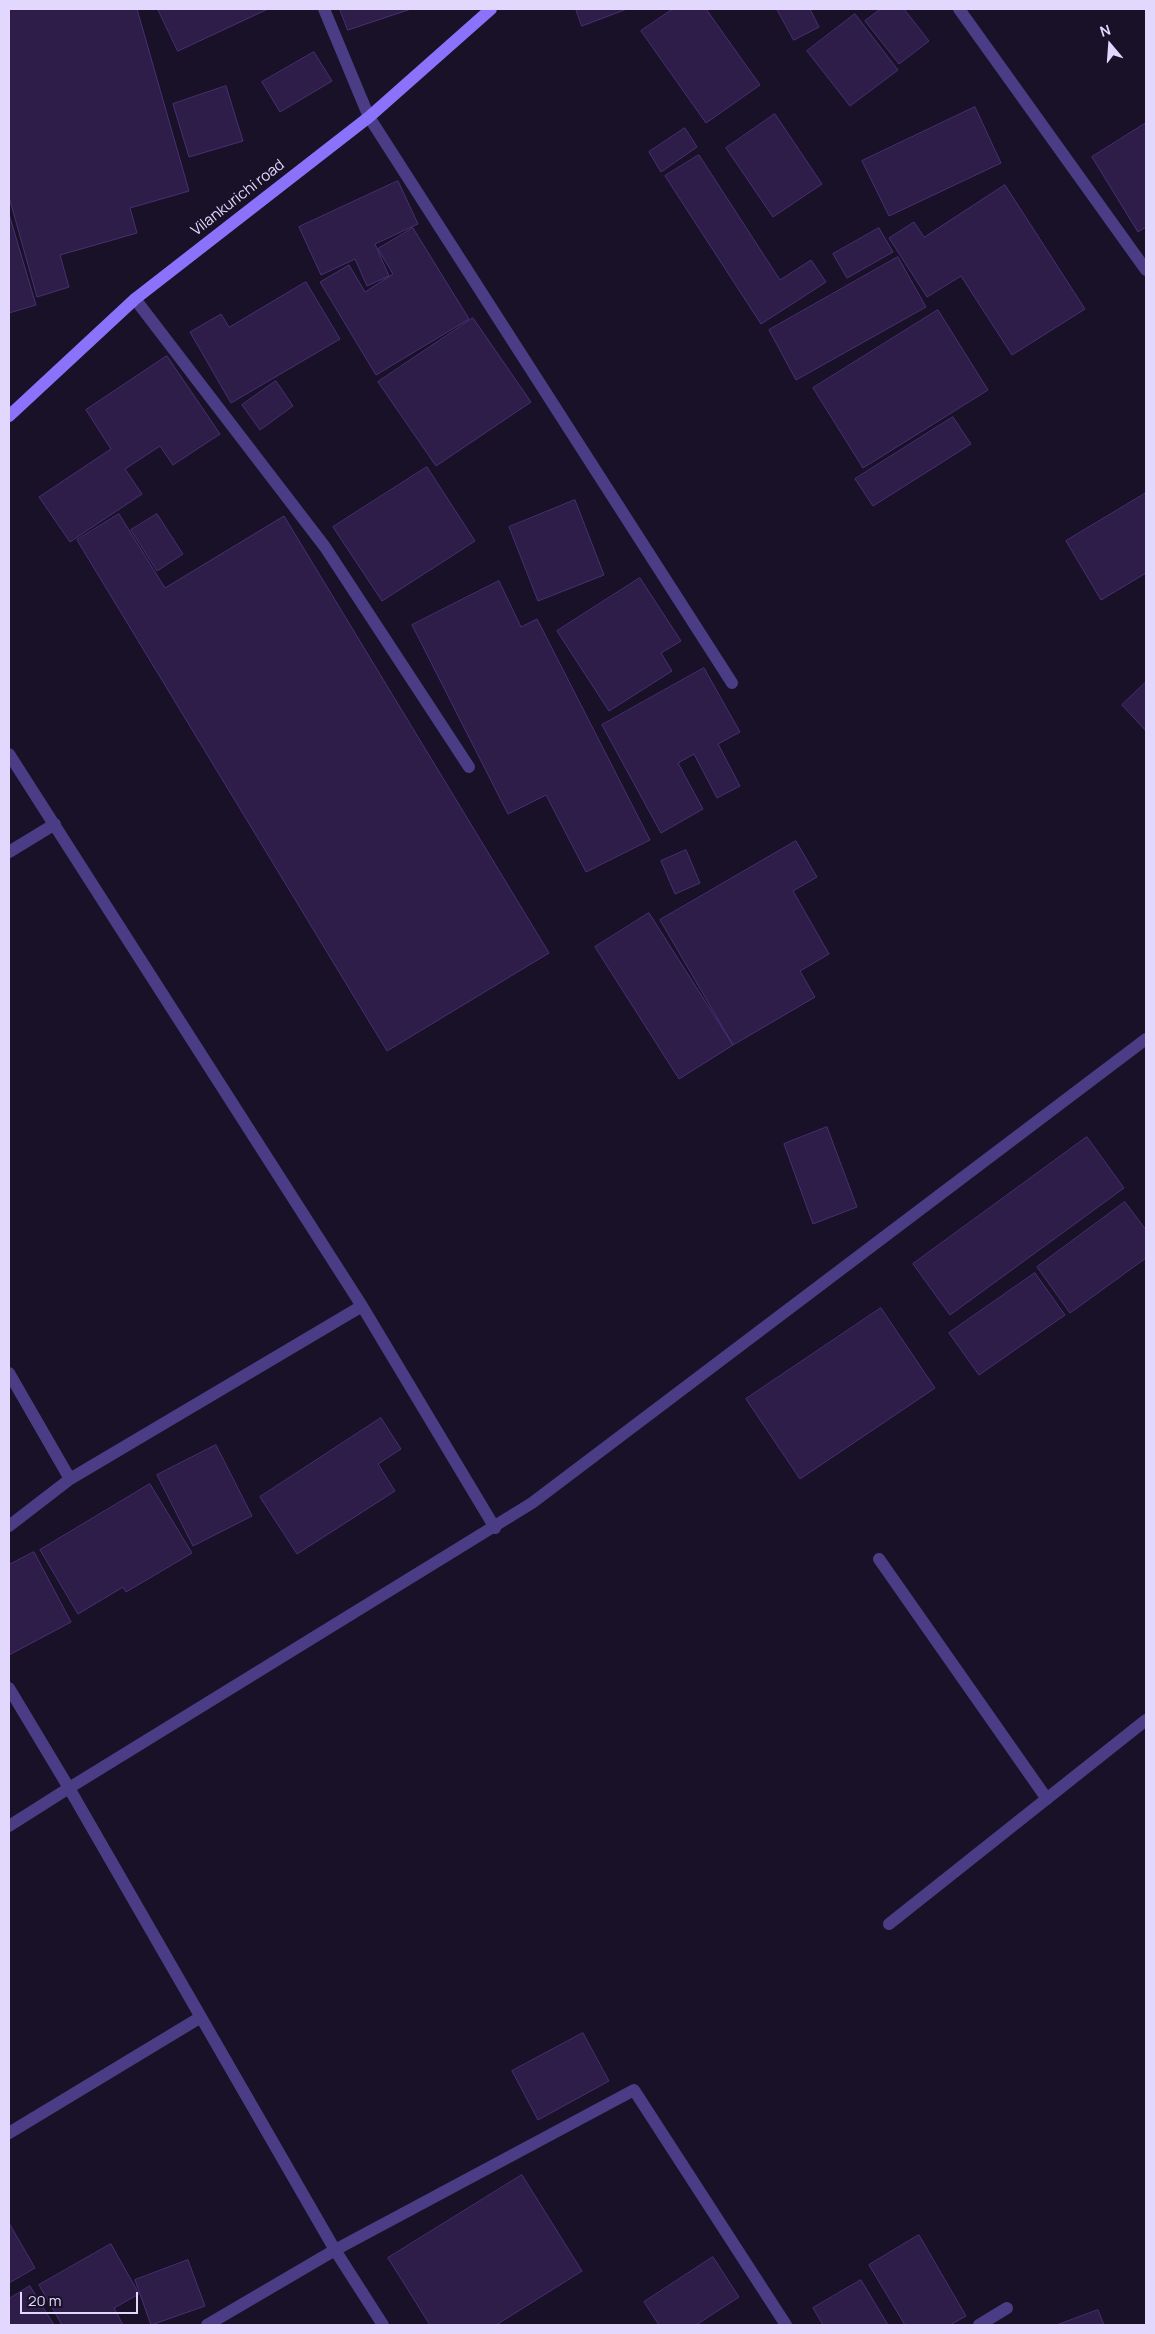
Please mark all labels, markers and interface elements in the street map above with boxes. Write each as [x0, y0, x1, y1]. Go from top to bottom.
north arrow [1085, 20, 1135, 70]
text: N [1097, 20, 1113, 41]
street label: Vilankurichi road [188, 156, 288, 240]
scale bar [22, 2282, 140, 2314]
text: 20 m [28, 2290, 61, 2311]

